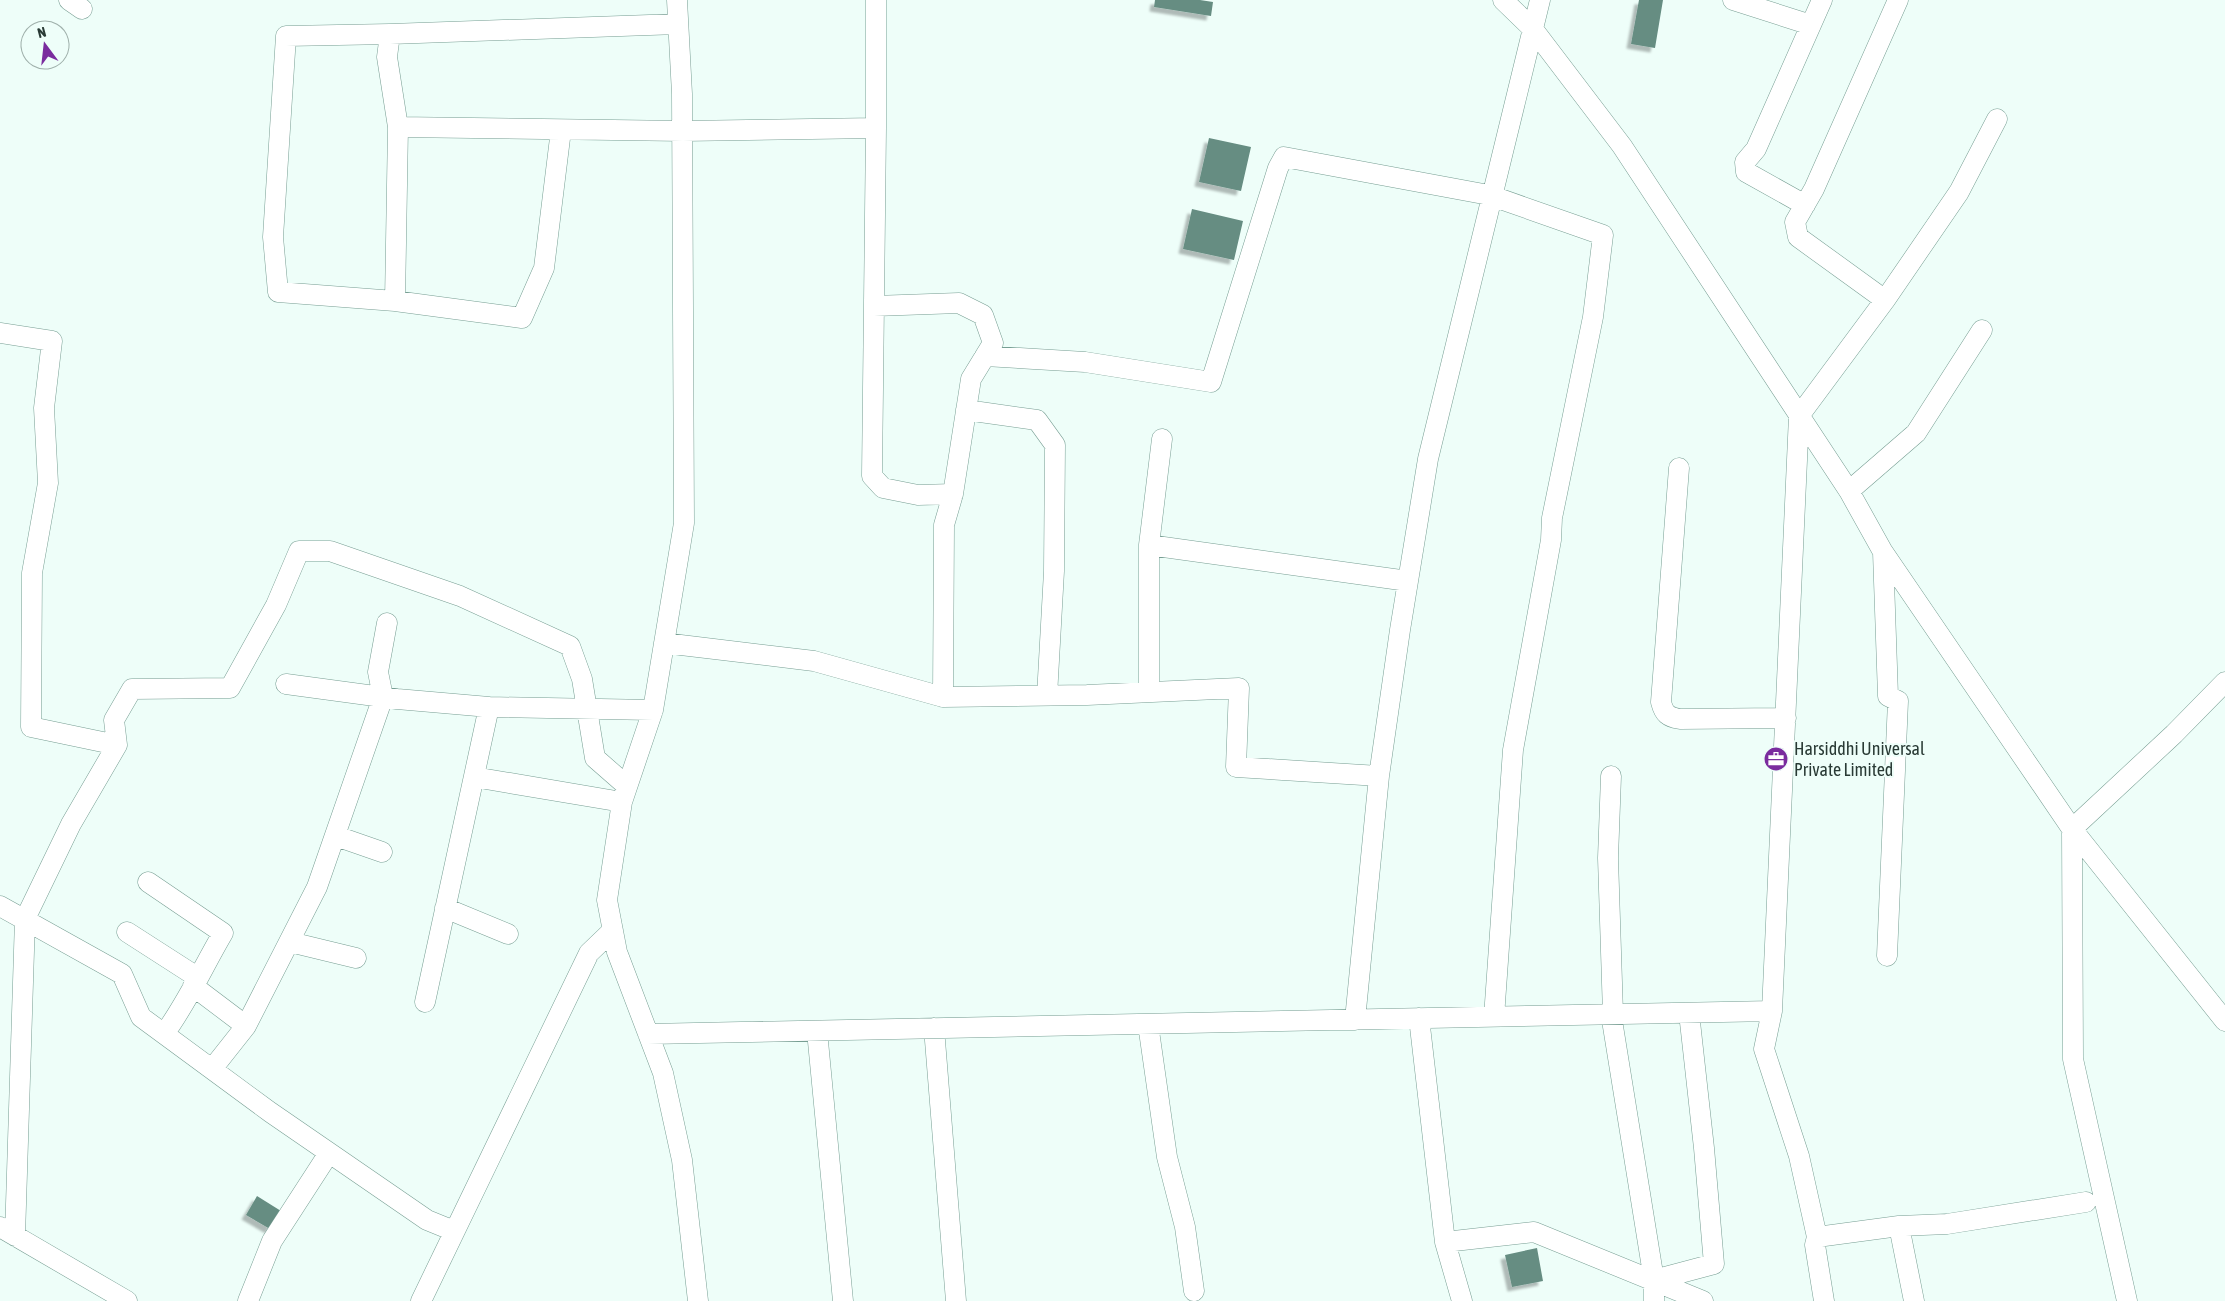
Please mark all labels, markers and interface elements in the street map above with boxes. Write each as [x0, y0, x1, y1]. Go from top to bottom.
north arrow [20, 20, 70, 70]
text: N [36, 24, 48, 41]
place label: Harsiddhi Universal Private Limited [1794, 738, 1925, 780]
office icon: Harsiddhi Universal Private Limited [1763, 746, 1789, 772]

